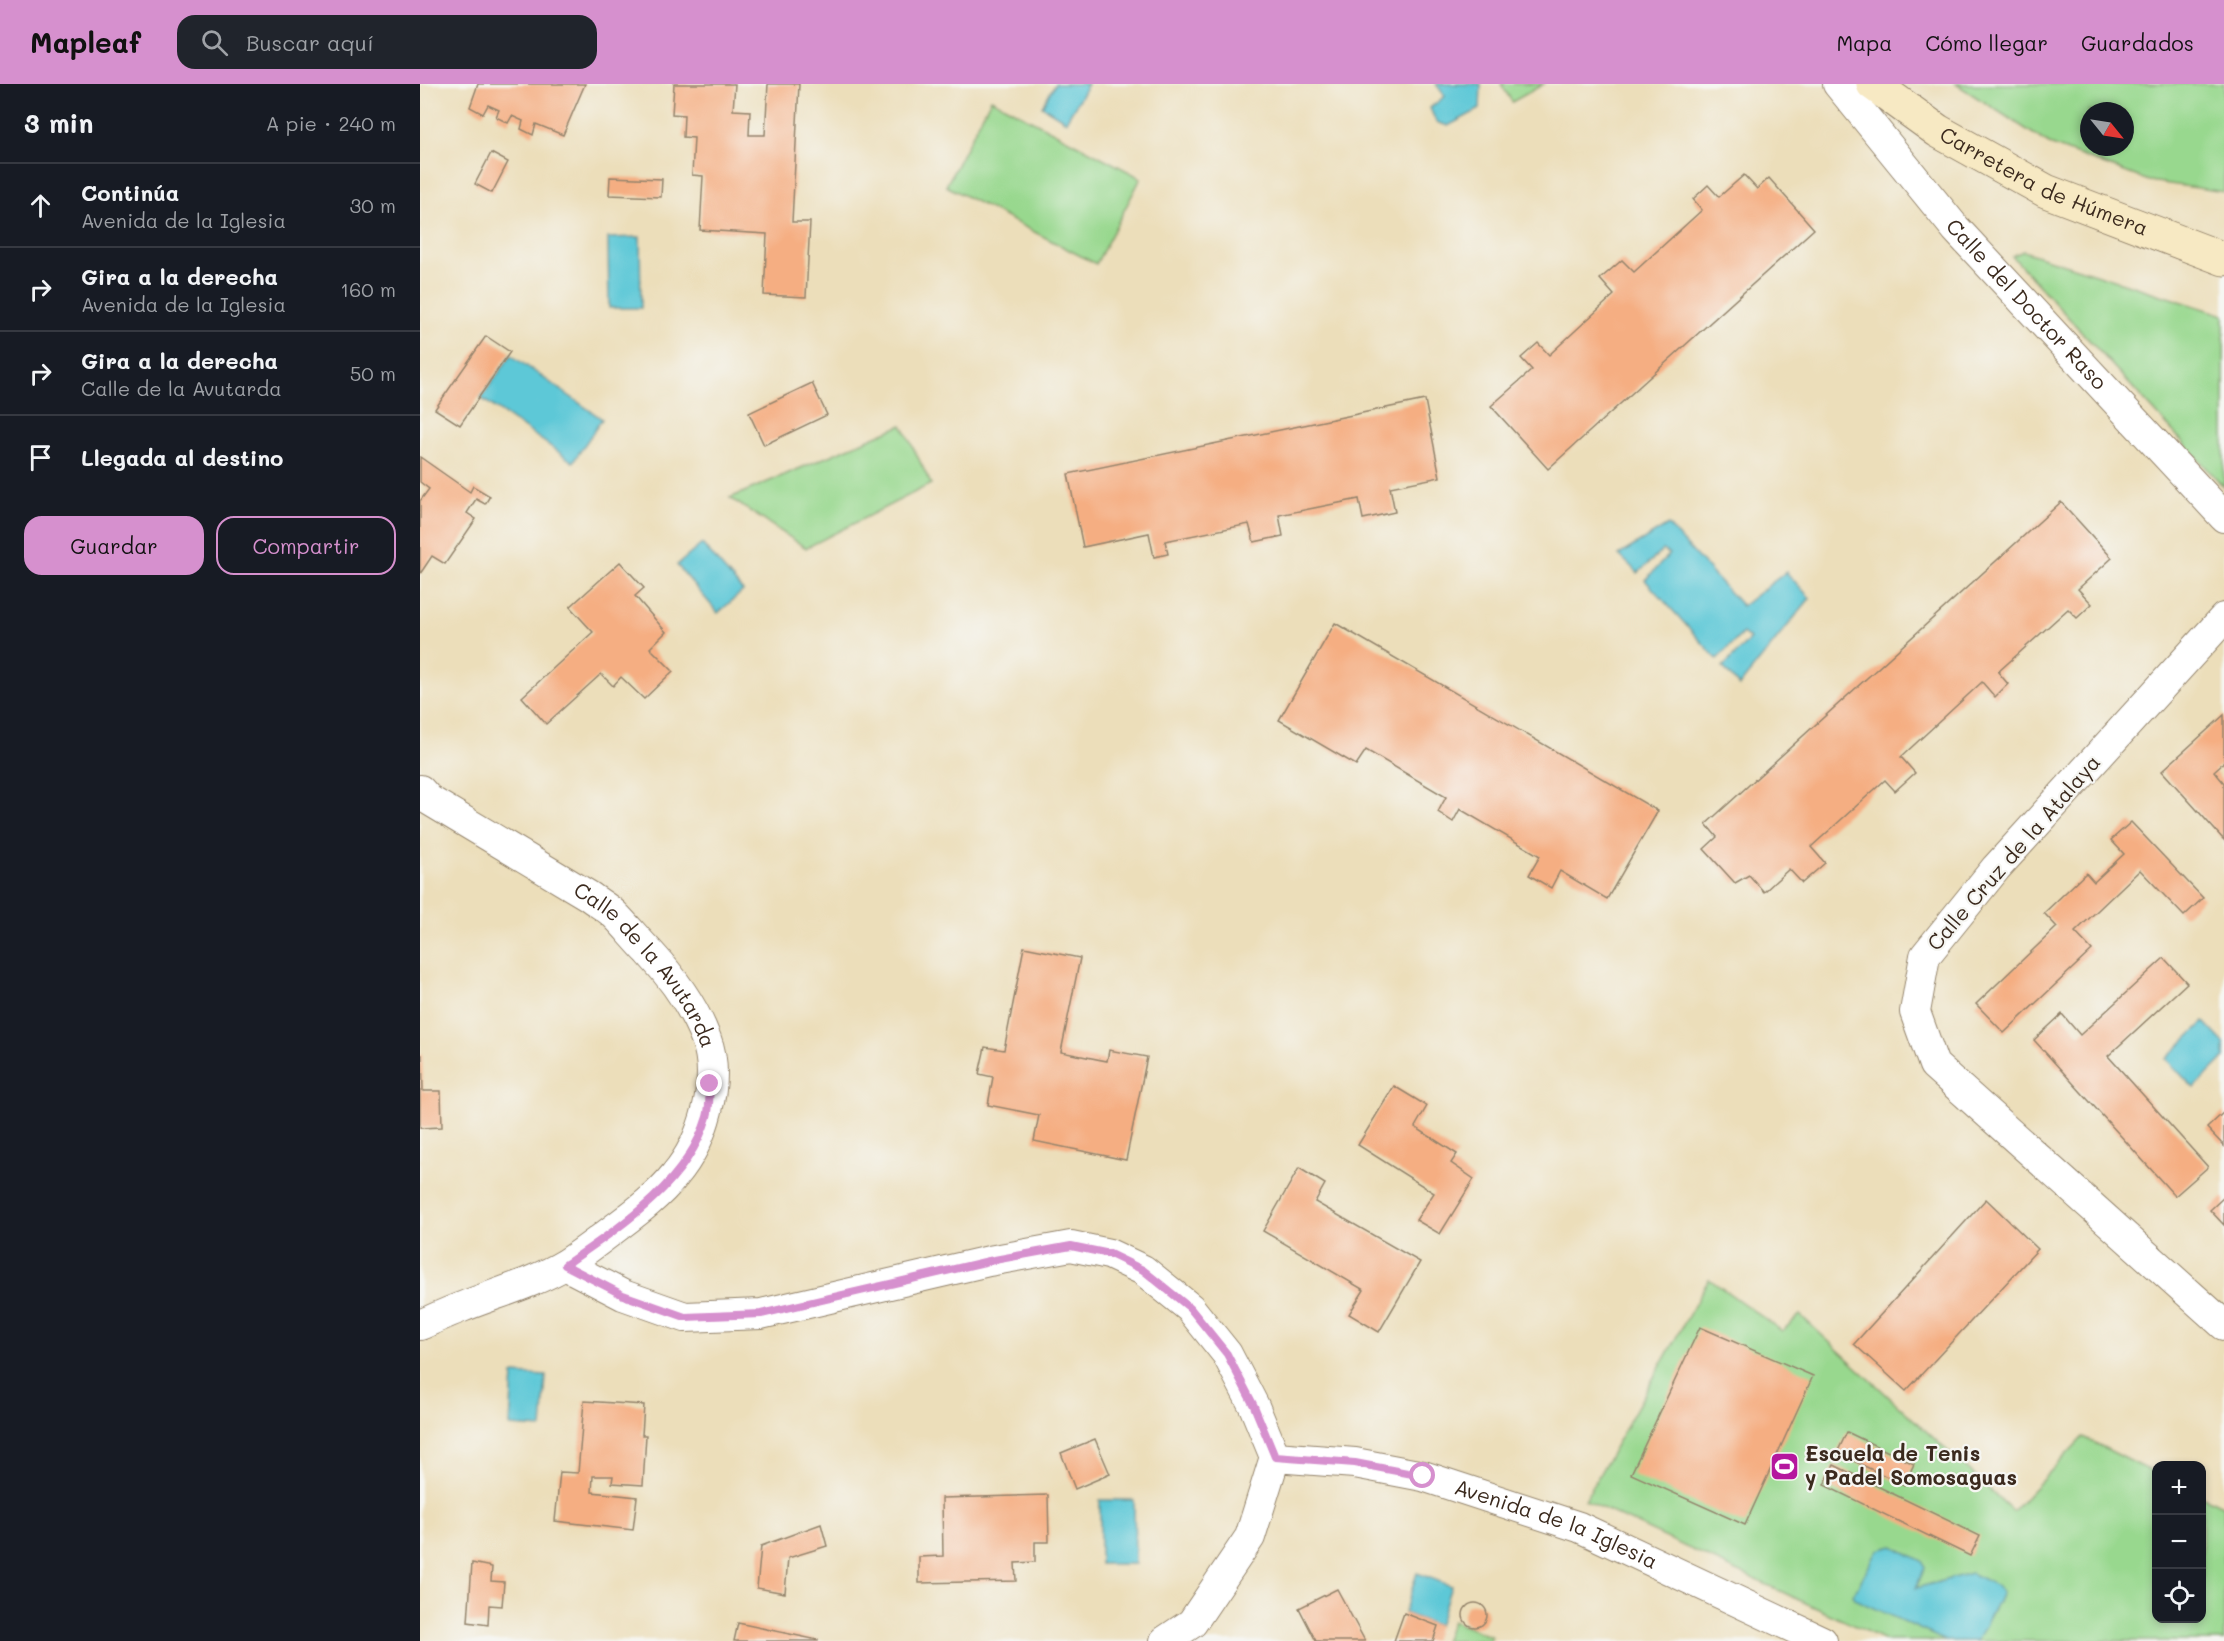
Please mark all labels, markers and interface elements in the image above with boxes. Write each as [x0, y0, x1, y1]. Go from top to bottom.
search box [177, 15, 597, 69]
text: Mapleaf [30, 24, 141, 60]
icon: search [198, 26, 231, 59]
text: Buscar aquí [246, 28, 374, 57]
text: Mapa [1836, 29, 1892, 56]
text: Cómo llegar [1925, 29, 2048, 56]
text: Guardados [2081, 29, 2194, 56]
north arrow [2080, 102, 2134, 156]
text: 3 min [24, 106, 93, 140]
text: A pie · 240 m [266, 110, 396, 136]
street label: Carretera de Húmera [1936, 120, 2152, 241]
text: Continúa [81, 178, 179, 207]
icon: ahead [24, 189, 57, 222]
text: 30 m [350, 192, 396, 218]
text: Avenida de la Iglesia [81, 207, 286, 233]
street label: Calle del Doctor Raso [1941, 213, 2114, 395]
text: Gira a la derecha [81, 262, 278, 291]
icon: right [24, 273, 57, 306]
text: 160 m [340, 276, 396, 302]
text: Avenida de la Iglesia [81, 291, 286, 317]
text: Gira a la derecha [81, 346, 278, 375]
icon: right [24, 357, 57, 390]
text: 50 m [350, 360, 396, 386]
text: Calle de la Avutarda [81, 375, 282, 401]
icon: arrive [24, 441, 57, 474]
text: Llegada al destino [81, 443, 283, 472]
button: Guardar [24, 516, 204, 575]
button: Compartir [216, 516, 396, 575]
street label: Calle Cruz de la Atalaya [1920, 748, 2105, 956]
street label: Calle de la Avutarda [570, 875, 723, 1051]
route end [696, 1070, 722, 1096]
place label: Escuela de Tenis y Padel Somosaguas [1805, 1439, 2017, 1491]
sports icon: Escuela de Tenis y Padel Somosaguas [1768, 1450, 1800, 1482]
map controls [2152, 1461, 2206, 1623]
button: + [2152, 1461, 2206, 1515]
route start [1409, 1462, 1435, 1488]
street label: Avenida de la Iglesia [1451, 1472, 1662, 1574]
button: − [2152, 1515, 2206, 1569]
button: locate [2152, 1569, 2206, 1623]

